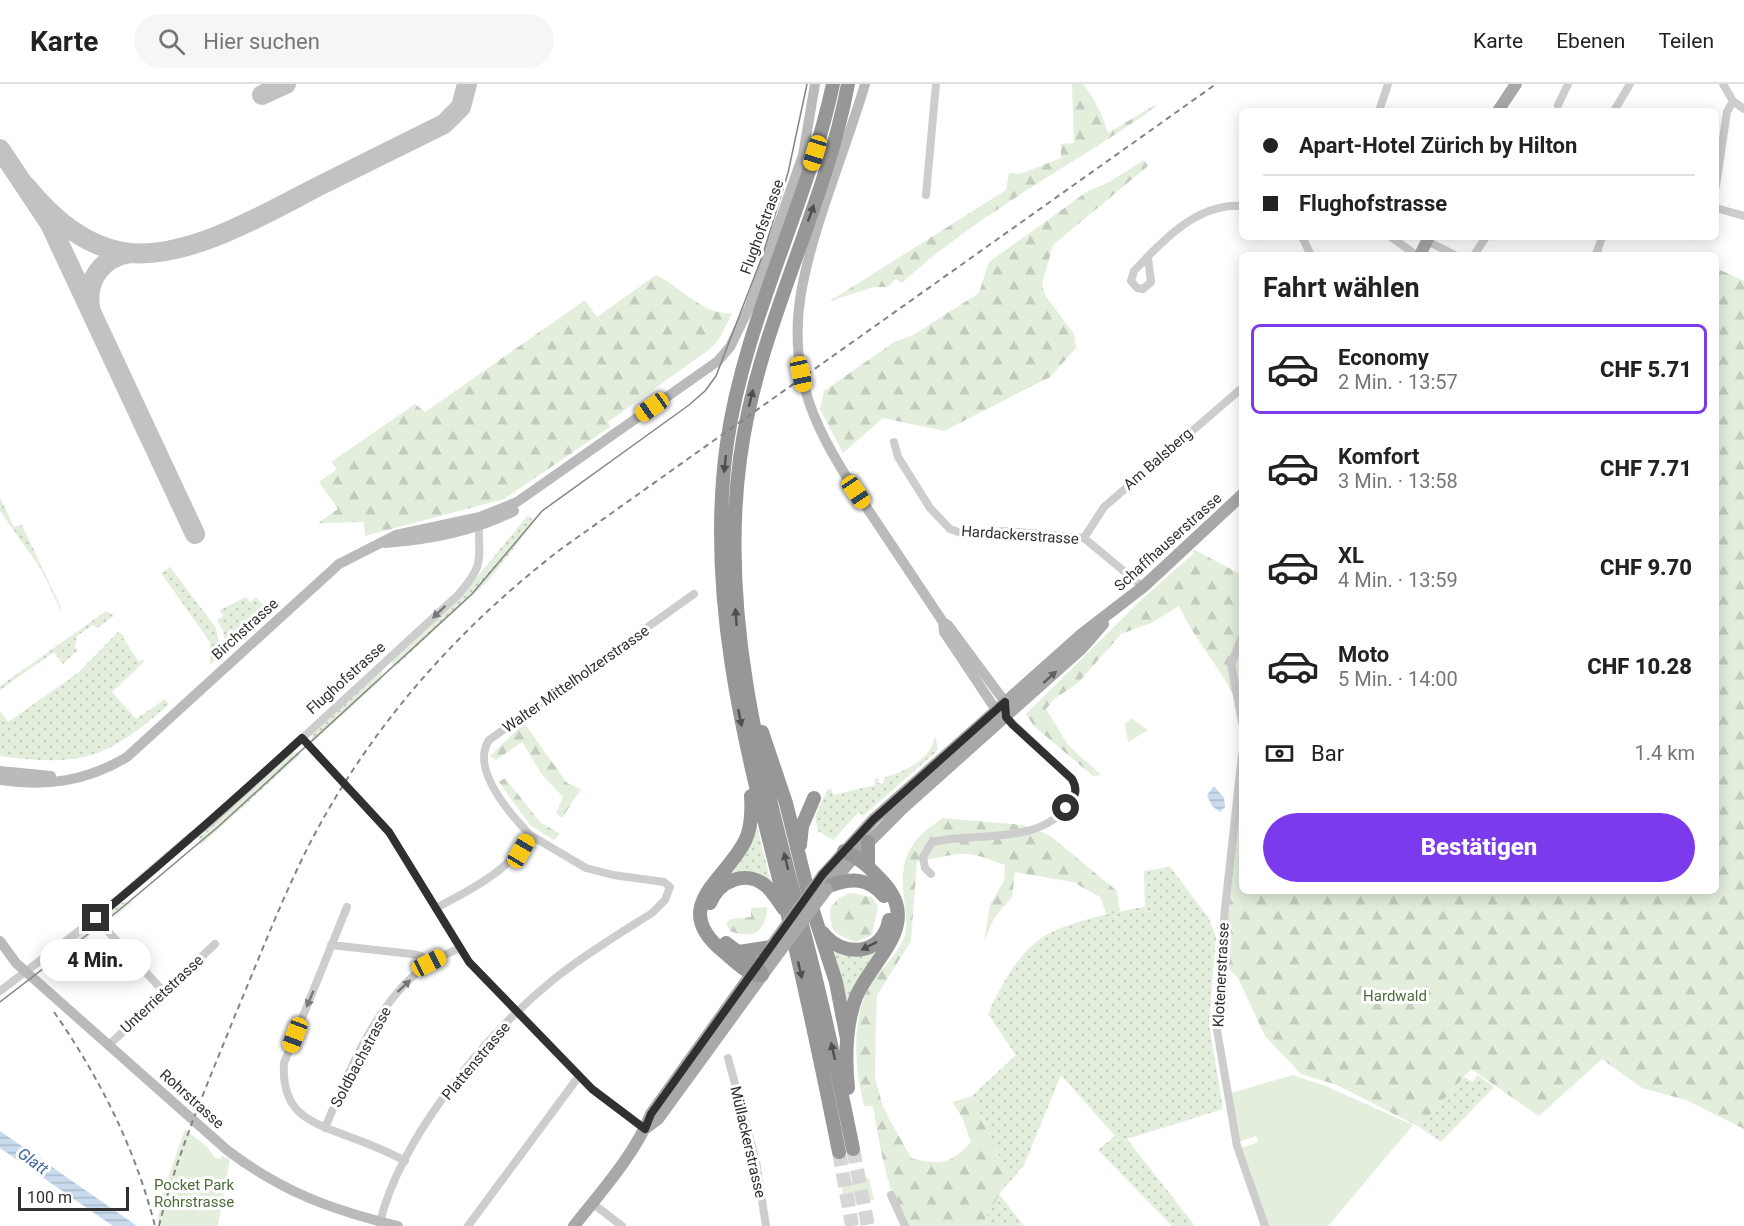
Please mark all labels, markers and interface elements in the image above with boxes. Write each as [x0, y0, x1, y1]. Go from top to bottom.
search box [134, 14, 554, 68]
text: Karte [30, 25, 98, 58]
icon: search [155, 25, 188, 58]
text: Hier suchen [203, 29, 320, 54]
text: Karte [1473, 29, 1523, 53]
text: Ebenen [1556, 29, 1625, 53]
text: Teilen [1658, 29, 1714, 53]
car [801, 133, 829, 173]
text: Apart-Hotel Zürich by Hilton [1299, 133, 1577, 158]
street label: Flughofstrasse [736, 177, 788, 277]
text: Flughofstrasse [1299, 191, 1447, 216]
one-way arrow [806, 203, 816, 221]
text: Fahrt wählen [1263, 272, 1420, 304]
icon: car [1266, 342, 1320, 396]
text: Economy [1338, 345, 1429, 370]
car [788, 355, 814, 393]
text: CHF 5.71 [1600, 357, 1692, 382]
text: 2 Min. · 13:57 [1338, 370, 1458, 394]
car [632, 389, 672, 425]
one-way arrow [746, 389, 756, 407]
street label: Am Balsberg [1120, 424, 1196, 494]
icon: car [1266, 441, 1320, 495]
text: Komfort [1338, 444, 1420, 469]
one-way arrow [720, 454, 729, 473]
text: CHF 7.71 [1600, 456, 1692, 481]
text: 3 Min. · 13:58 [1338, 469, 1458, 493]
car [838, 472, 874, 512]
street label: Schaffhauserstrasse [1111, 489, 1225, 595]
street label: Hardackerstrasse [961, 522, 1079, 548]
icon: car [1266, 540, 1320, 594]
text: XL [1338, 543, 1364, 568]
text: CHF 9.70 [1600, 555, 1692, 580]
text: 4 Min. · 13:59 [1338, 568, 1458, 592]
street label: Birchstrasse [208, 594, 282, 663]
one-way arrow [433, 605, 447, 619]
one-way arrow [732, 607, 741, 626]
street label: Walter Mittelholzerstrasse [499, 622, 653, 736]
street label: Flughofstrasse [303, 638, 389, 718]
icon: car [1266, 639, 1320, 693]
text: Moto [1338, 642, 1389, 667]
text: CHF 10.28 [1587, 654, 1692, 679]
text: 5 Min. · 14:00 [1338, 667, 1458, 691]
one-way arrow [1042, 670, 1057, 684]
one-way arrow [736, 708, 745, 727]
icon: cash [1263, 737, 1296, 770]
text: Bar [1311, 741, 1344, 766]
text: 1.4 km [1635, 741, 1695, 765]
route start [1052, 794, 1079, 821]
button: Bestätigen [1263, 813, 1695, 882]
car [504, 831, 538, 871]
one-way arrow [780, 852, 790, 871]
route end [82, 904, 109, 931]
street label: Klotenerstrasse [1209, 922, 1233, 1028]
callout: 4 Min. [40, 939, 152, 981]
one-way arrow [860, 941, 877, 951]
car [409, 947, 449, 979]
text: 4 Min. [67, 948, 124, 972]
street label: Unterrietstrasse [117, 951, 207, 1037]
one-way arrow [796, 960, 805, 979]
one-way arrow [397, 979, 412, 993]
park label: Hardwald [1363, 987, 1427, 1005]
one-way arrow [305, 991, 315, 1009]
street label: Soldbachstrasse [327, 1004, 395, 1110]
car [280, 1015, 310, 1055]
street label: Plattenstrasse [438, 1018, 514, 1104]
one-way arrow [827, 1041, 837, 1060]
street label: Rohrstrasse [156, 1065, 228, 1133]
street label: Müllackerstrasse [726, 1084, 770, 1200]
water label: Glatt [14, 1144, 53, 1179]
park label: Pocket Park Rohrstrasse [154, 1176, 234, 1211]
scale bar [18, 1184, 129, 1212]
text: 100 m [27, 1188, 72, 1207]

